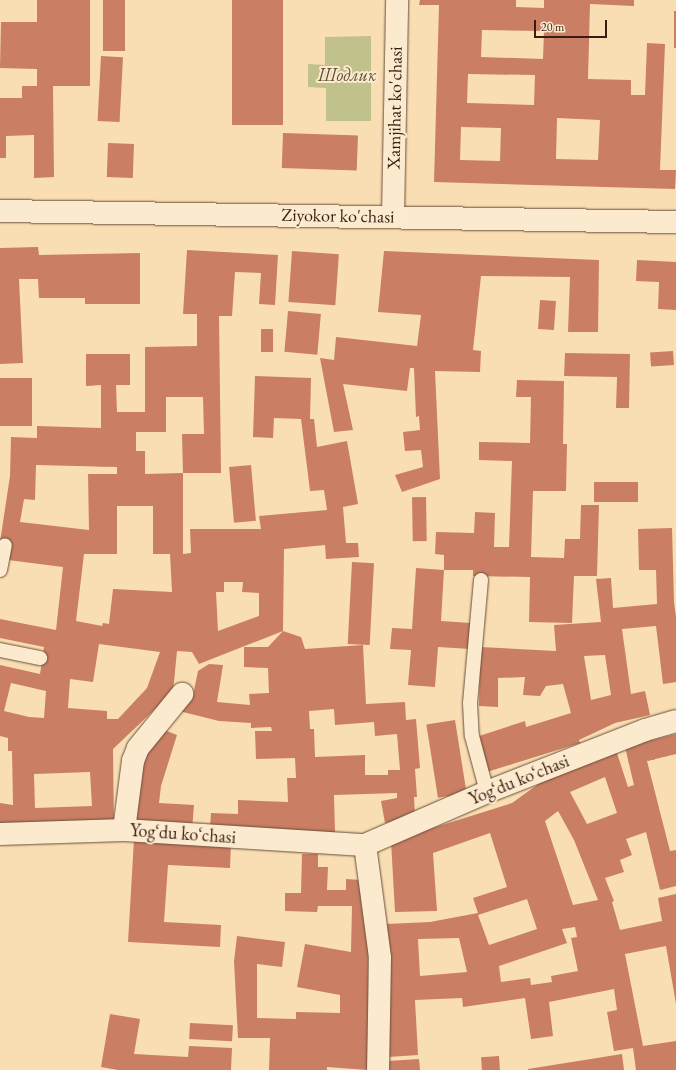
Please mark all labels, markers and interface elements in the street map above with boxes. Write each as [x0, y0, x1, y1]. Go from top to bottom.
scale bar [536, 12, 609, 38]
text: 20 m [541, 19, 564, 35]
street label: Xamjihat ko'chasi [383, 46, 407, 170]
park label: Шодлик [318, 64, 376, 86]
street label: Ziyokor ko'chasi [281, 204, 395, 228]
street label: Yogʻdu koʻchasi [466, 750, 572, 810]
street label: Yogʻdu koʻchasi [129, 820, 237, 848]

